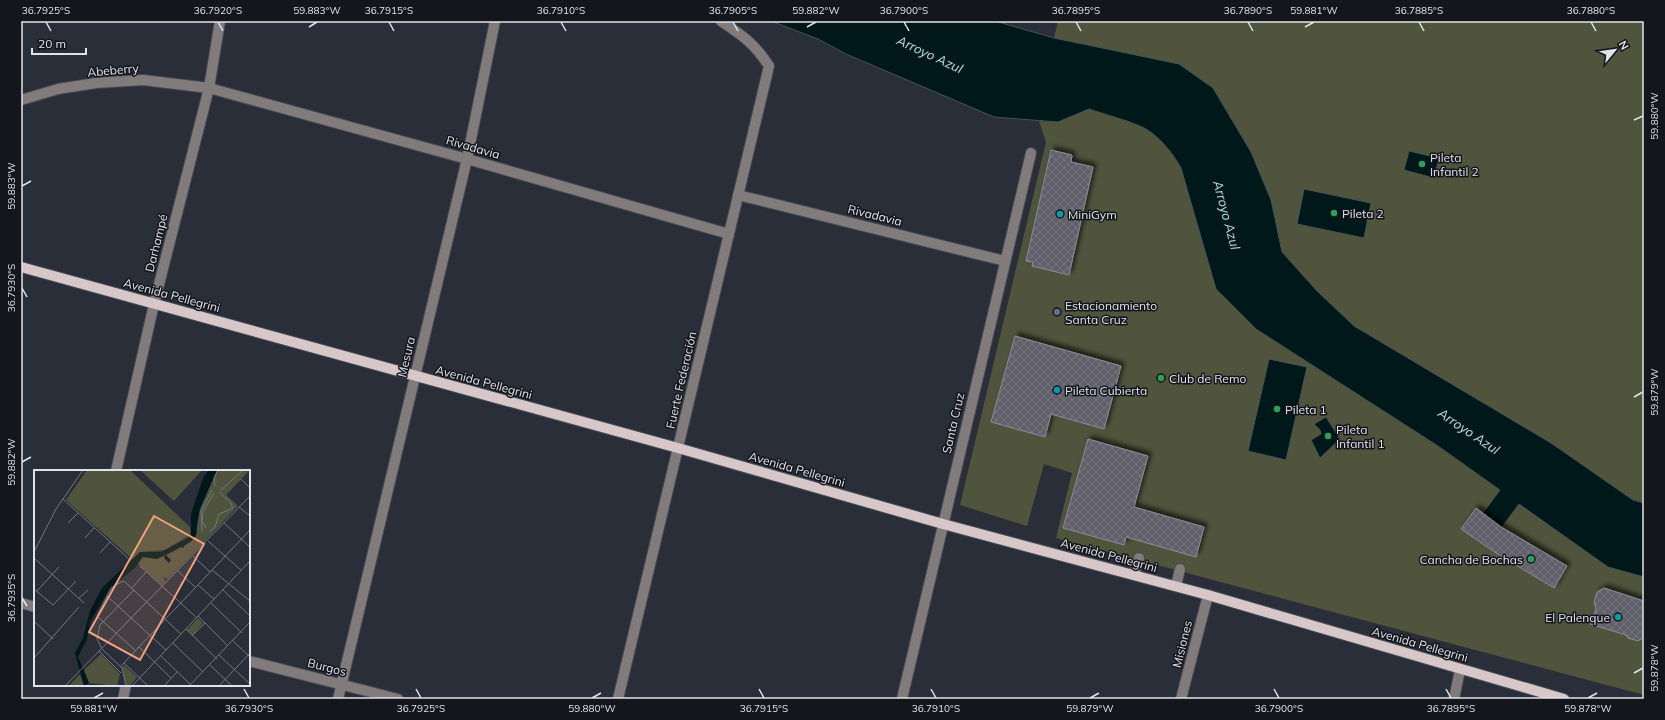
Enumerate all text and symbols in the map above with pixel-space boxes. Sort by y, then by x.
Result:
text: 36.7925°S [22,4,70,17]
text: 36.7920°S [194,4,242,17]
text: 59.883°W [293,4,341,17]
text: 36.7915°S [365,4,413,17]
text: 36.7910°S [537,4,585,17]
text: 36.7905°S [709,4,757,17]
text: 59.882°W [792,4,840,17]
text: 36.7900°S [880,4,928,17]
text: 36.7895°S [1052,4,1100,17]
text: 36.7890°S [1224,4,1272,17]
text: 59.881°W [1290,4,1338,17]
text: 36.7885°S [1395,4,1443,17]
text: 36.7880°S [1567,4,1615,17]
scale bar [32,30,86,56]
north arrow [1595,30,1635,70]
water label: Arroyo Azul [894,31,966,77]
text: 20 m [38,36,66,51]
text: N [1616,38,1632,52]
street label: Abeberry [87,60,140,80]
text: 59.880°W [1648,92,1661,140]
street label: Rivadavia [444,132,502,162]
place label: Pileta Infantil 2 [1430,150,1479,179]
marker: Pileta Infantil 2 [1417,159,1427,169]
text: 59.883°W [5,162,18,210]
water label: Arroyo Azul [1210,178,1244,252]
street label: Rivadavia [846,201,904,229]
place label: Pileta 2 [1342,206,1384,221]
place label: MiniGym [1068,207,1117,222]
marker: Pileta 2 [1329,208,1339,218]
marker: MiniGym [1055,209,1065,219]
street label: Darhampé [142,213,170,273]
text: 36.7930°S [5,264,18,312]
street label: Avenida Pellegrini [122,275,222,315]
place label: Estacionamiento Santa Cruz [1065,298,1157,327]
marker: Estacionamiento Santa Cruz [1052,307,1062,317]
street label: Fuerte Federación [663,330,699,430]
street label: Mesura [394,335,418,379]
street label: Avenida Pellegrini [434,362,534,402]
text: 59.879°W [1648,368,1661,416]
place label: Club de Remo [1169,371,1246,386]
marker: Club de Remo [1156,373,1166,383]
place label: Pileta Cubierta [1065,383,1147,398]
marker: Pileta Cubierta [1052,385,1062,395]
street label: Santa Cruz [939,391,967,455]
place label: Pileta 1 [1285,402,1327,417]
marker: Pileta 1 [1272,404,1282,414]
water label: Arroyo Azul [1434,404,1504,458]
place label: Pileta Infantil 1 [1336,422,1385,451]
marker: Pileta Infantil 1 [1323,431,1333,441]
text: 59.882°W [5,438,18,486]
street label: Avenida Pellegrini [747,448,847,490]
inset map [34,470,250,686]
street label: Avenida Pellegrini [1059,535,1159,575]
place label: Cancha de Bochas [1419,552,1523,567]
marker: Cancha de Bochas [1526,554,1536,564]
text: 36.7935°S [5,574,18,622]
place label: El Palenque [1545,610,1610,625]
marker: El Palenque [1613,612,1623,622]
street label: Misiones [1169,619,1195,669]
street label: Avenida Pellegrini [1370,623,1470,665]
text: 59.878°W [1648,644,1661,692]
street label: Burgos [306,655,348,679]
text: 59.881°W [70,702,118,715]
text: 36.7930°S [225,702,273,715]
text: 36.7925°S [397,702,445,715]
text: 59.880°W [568,702,616,715]
text: 36.7915°S [740,702,788,715]
text: 36.7910°S [912,702,960,715]
text: 59.879°W [1066,702,1114,715]
text: 36.7900°S [1255,702,1303,715]
text: 36.7895°S [1427,702,1475,715]
text: 59.878°W [1564,702,1612,715]

